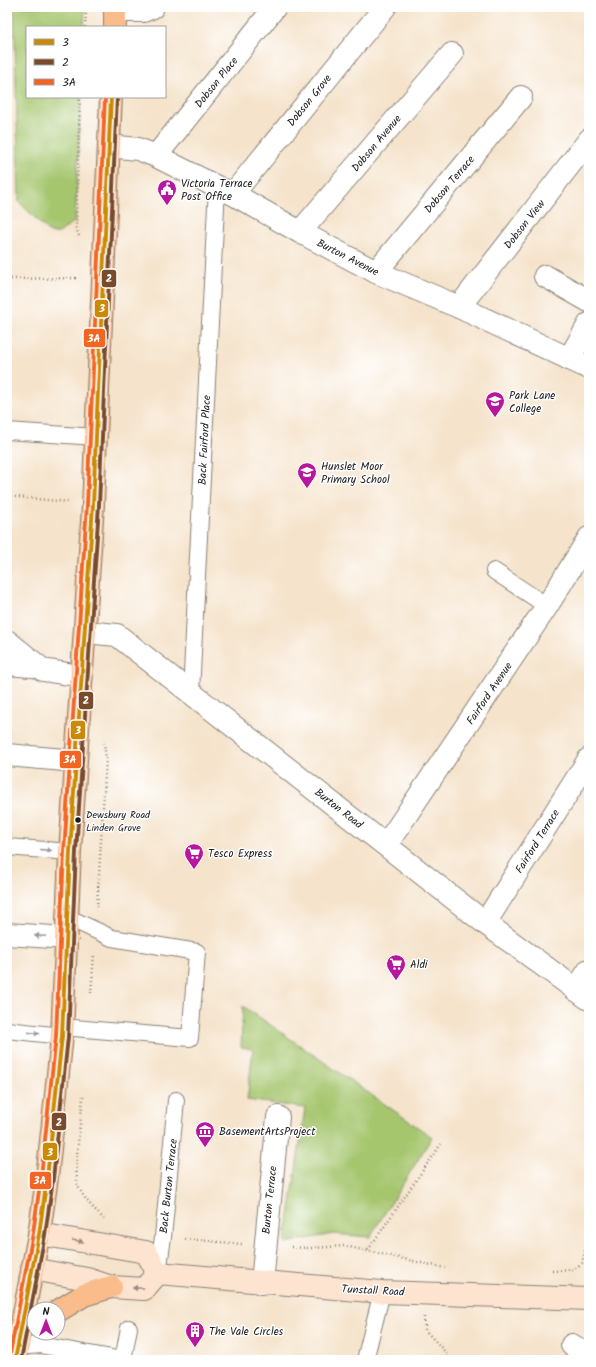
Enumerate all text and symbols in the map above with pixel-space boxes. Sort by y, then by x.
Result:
legend [26,26,166,98]
text: 3 [62,33,69,52]
text: 2 [62,53,69,72]
street label: Dobson Place [190,53,243,112]
street label: Dobson Grove [283,71,337,131]
text: 3A [62,73,76,92]
street label: Dobson Avenue [347,111,406,176]
street label: Dobson Terrace [420,152,479,218]
place label: Victoria Terrace Post Office [181,175,253,206]
public building icon: Victoria Terrace Post Office [156,178,178,206]
street label: Dobson View [500,196,550,253]
street label: Burton Avenue [313,234,382,281]
line badge: 2 [101,269,117,288]
text: 2 [106,270,112,288]
line badge: 3 [94,299,109,318]
text: 3 [98,300,105,318]
line badge: 3A [83,328,106,348]
text: 3A [87,330,101,348]
place label: Park Lane College [509,387,555,418]
school or university icon: Park Lane College [484,390,506,418]
street label: Back Fairford Place [194,395,216,486]
place label: Hunslet Moor Primary School [321,458,390,489]
school or university icon: Hunslet Moor Primary School [296,461,318,489]
street label: Fairford Avenue [462,659,518,729]
line badge: 2 [78,691,94,710]
text: 2 [83,692,89,710]
line badge: 3 [70,720,86,740]
text: 3 [74,722,81,740]
line badge: 3A [59,750,82,769]
text: 3A [63,751,77,769]
street label: Burton Road [310,784,367,834]
street label: Fairford Terrace [511,806,565,877]
place label: Dewsbury Road Linden Grove [86,807,151,836]
marker: Dewsbury Road Linden Grove [73,815,83,825]
supermarket icon: Tesco Express [183,842,205,870]
place label: Tesco Express [208,845,272,863]
one-way arrow [40,847,52,854]
one-way arrow [34,933,46,940]
supermarket icon: Aldi [385,953,407,981]
place label: Aldi [410,956,428,974]
one-way arrow [28,1030,40,1036]
line badge: 2 [51,1112,67,1131]
text: 2 [56,1114,62,1132]
museum icon: BasementArtsProject [194,1120,216,1148]
place label: BasementArtsProject [219,1123,316,1141]
street label: Back Burton Terrace [155,1138,183,1234]
line badge: 3 [42,1142,58,1161]
text: 3 [46,1144,53,1162]
street label: Burton Terrace [257,1165,283,1235]
line badge: 3A [29,1171,52,1190]
text: 3A [33,1172,47,1190]
one-way arrow [72,1238,84,1244]
street label: Tunstall Road [341,1280,405,1302]
one-way arrow [131,1285,144,1291]
north arrow [26,1301,66,1341]
text: N [43,1303,50,1321]
building icon: The Vale Circles [184,1320,206,1348]
place label: The Vale Circles [209,1323,284,1341]

